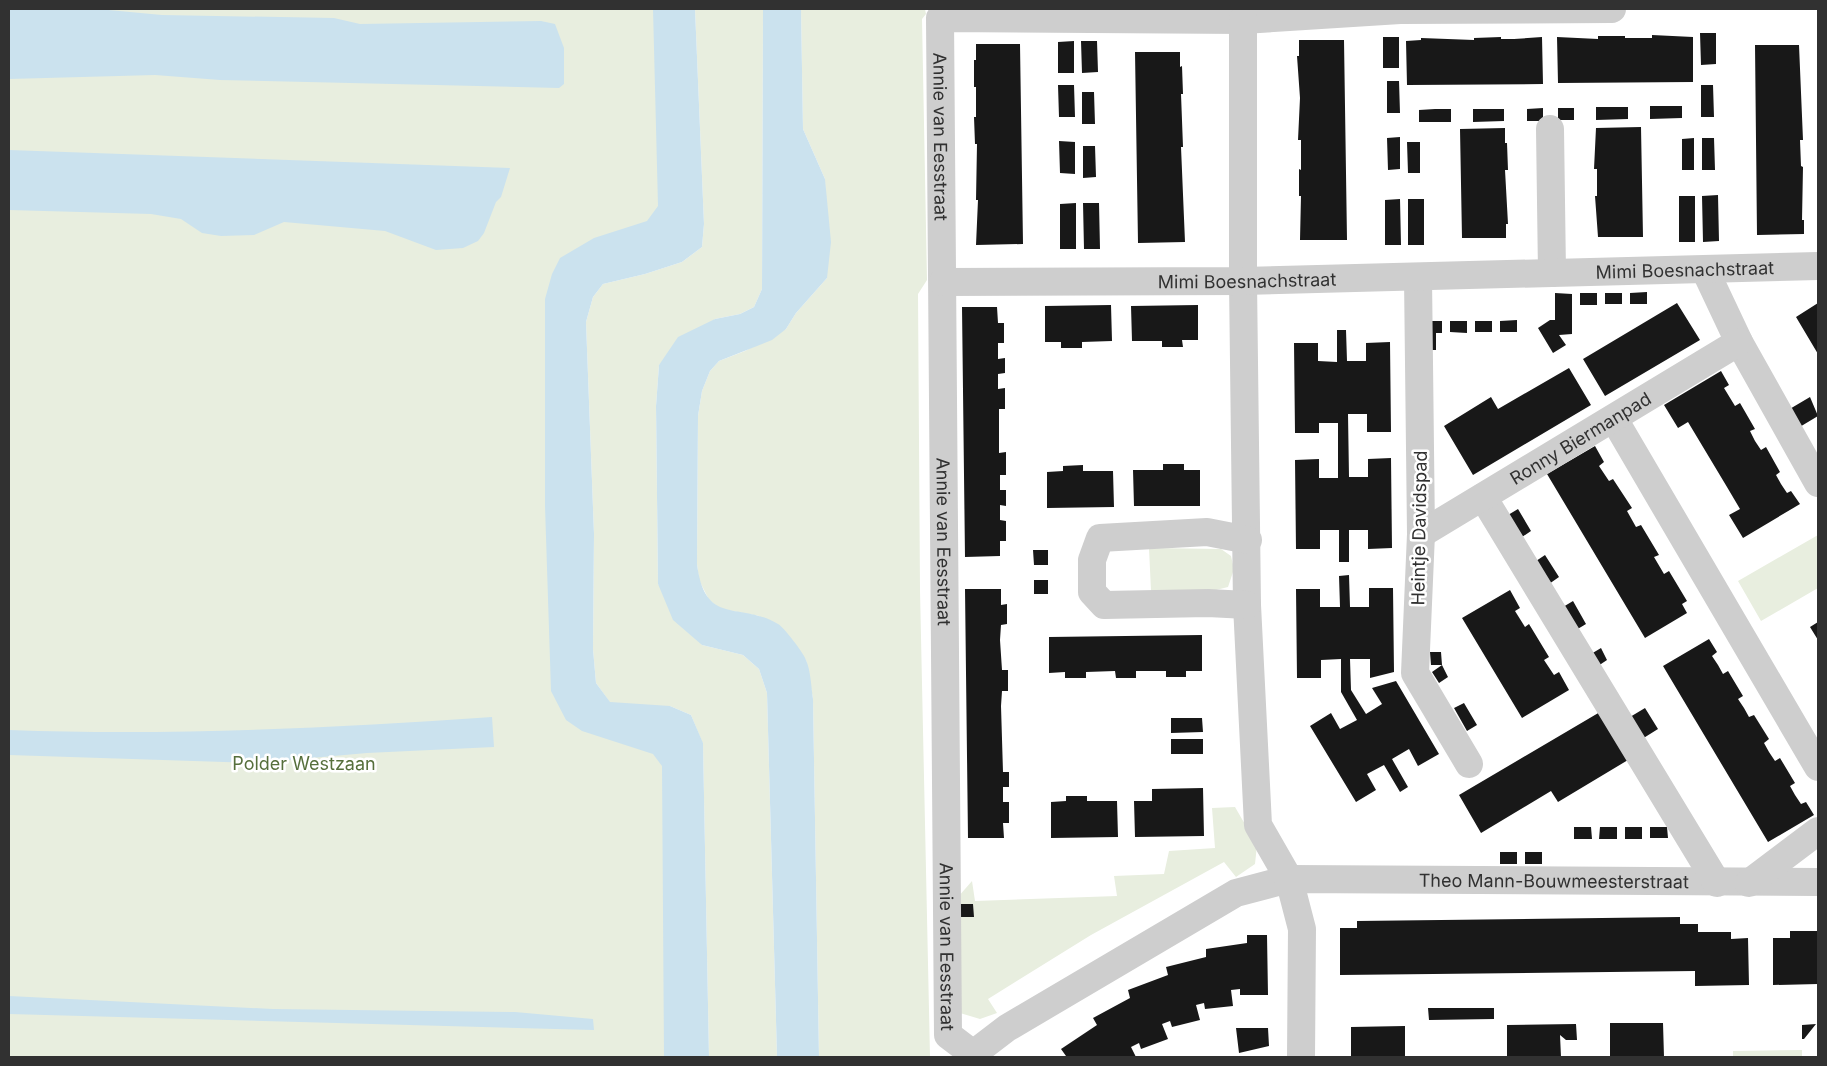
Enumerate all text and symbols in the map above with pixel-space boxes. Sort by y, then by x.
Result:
street label: Annie van Eesstraat [930,52,952,221]
street label: Mimi Boesnachstraat [1595,257,1774,282]
street label: Mimi Boesnachstraat [1158,268,1337,292]
street label: Ronny Biermanpad [1506,387,1655,488]
street label: Heintje Davidspad [1407,450,1431,606]
street label: Annie van Eesstraat [933,457,955,626]
park label: Polder Westzaan [232,753,376,774]
street label: Annie van Eesstraat [936,862,958,1031]
street label: Theo Mann-Bouwmeesterstraat [1419,869,1689,892]

